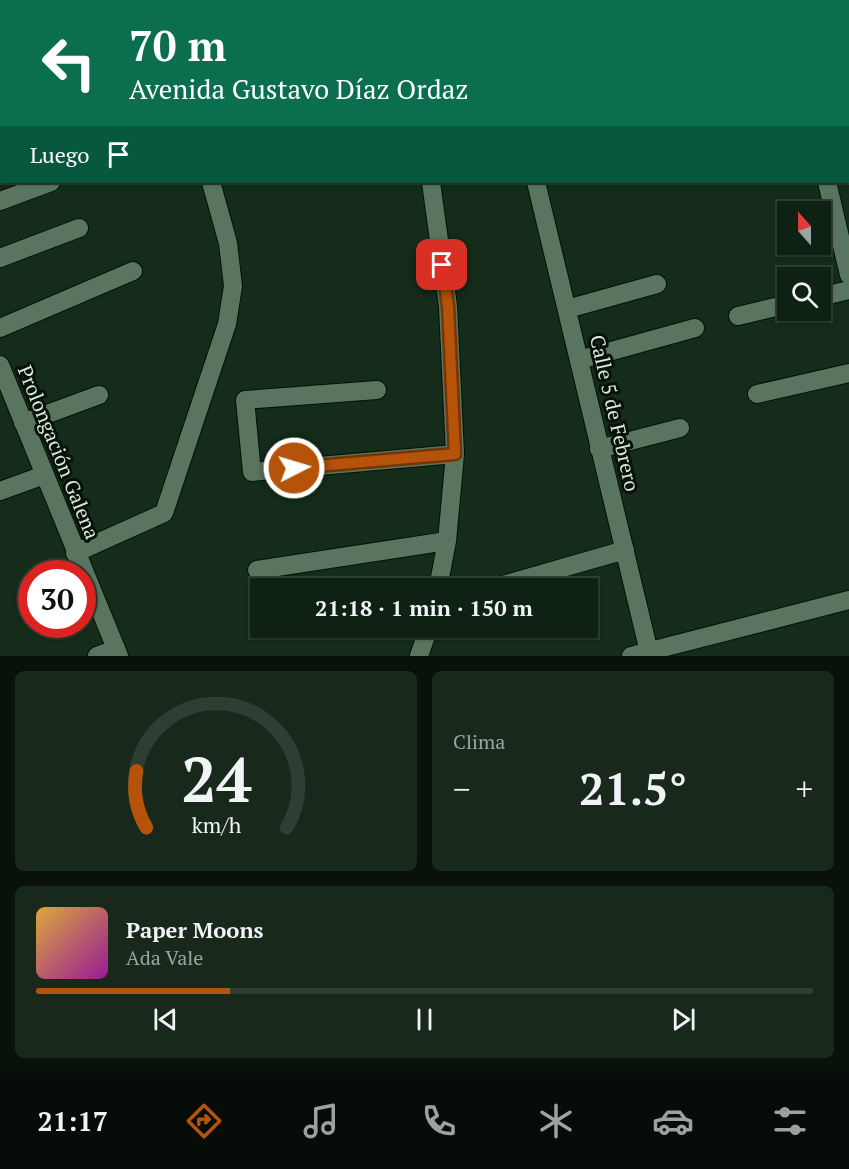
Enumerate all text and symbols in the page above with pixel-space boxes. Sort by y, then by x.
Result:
text: 70 m [129,17,227,73]
icon: left [30,24,108,102]
text: Avenida Gustavo Díaz Ordaz [129,71,469,107]
icon: arrive [102,138,135,171]
text: Luego [30,140,90,169]
north arrow [777,201,831,255]
map controls [777,201,831,321]
pin [416,239,467,290]
icon: arrive [425,248,458,281]
button: search [777,267,831,321]
street label: Calle 5 de Febrero [584,332,646,494]
street label: Prolongación Galena [12,361,106,543]
position arrow [262,436,326,500]
speed limit sign: 30 [18,560,96,638]
text: 21:18 · 1 min · 150 m [315,593,533,622]
text: Clima [453,728,505,755]
text: 24 [181,737,251,820]
text: 21.5° [579,758,687,818]
text: − [453,767,471,810]
text: + [795,767,813,810]
text: km/h [191,811,241,839]
text: Paper Moons [126,915,264,944]
text: Ada Vale [126,944,203,971]
icon: previous [149,1003,182,1036]
icon: pause [408,1003,441,1036]
icon: next [667,1003,700,1036]
icon: directions [183,1100,225,1142]
icon: music [300,1100,342,1142]
icon: phone [418,1100,460,1142]
icon: climate [535,1100,577,1142]
icon: car [652,1100,694,1142]
icon: filters [769,1100,811,1142]
text: 21:17 [38,1103,108,1139]

